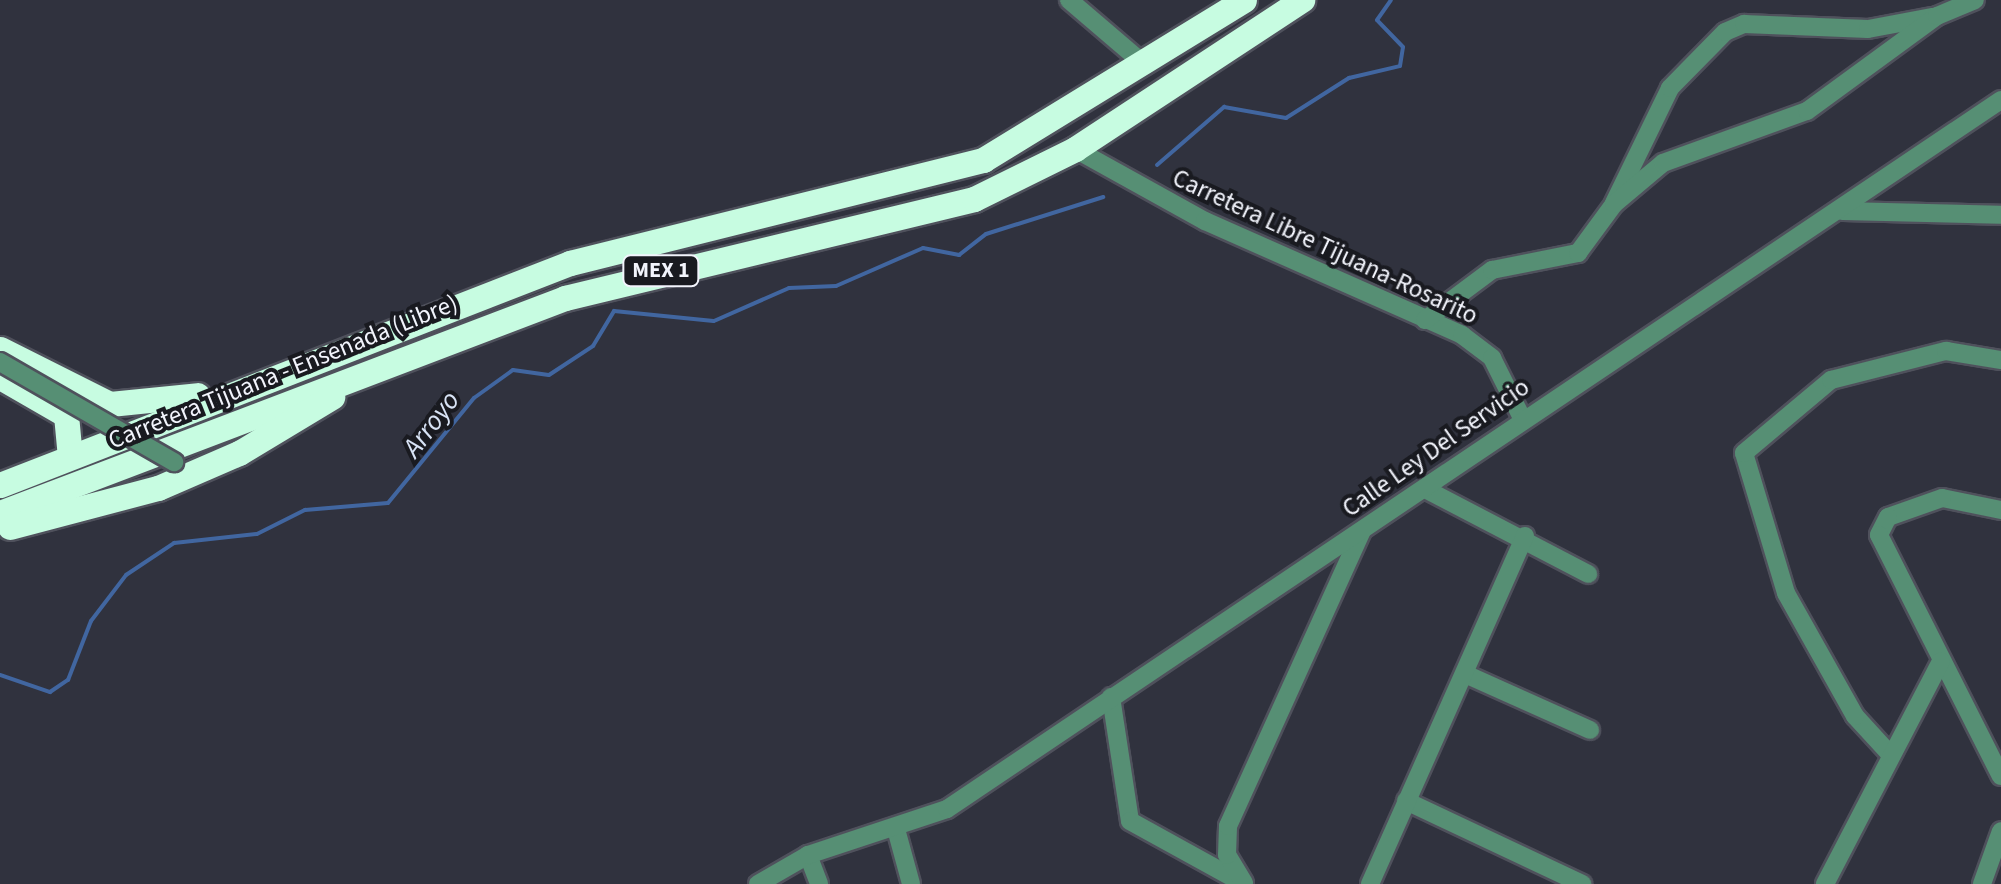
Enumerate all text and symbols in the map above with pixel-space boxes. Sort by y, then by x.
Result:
street label: Carretera Libre Tijuana-Rosarito [1168,163,1482,331]
road number: MEX 1 [621,254,701,288]
street label: Carretera Tijuana - Ensenada (Libre) [104,288,462,456]
street label: Calle Ley Del Servicio [1337,372,1535,524]
water label: Arroyo [395,384,467,464]

